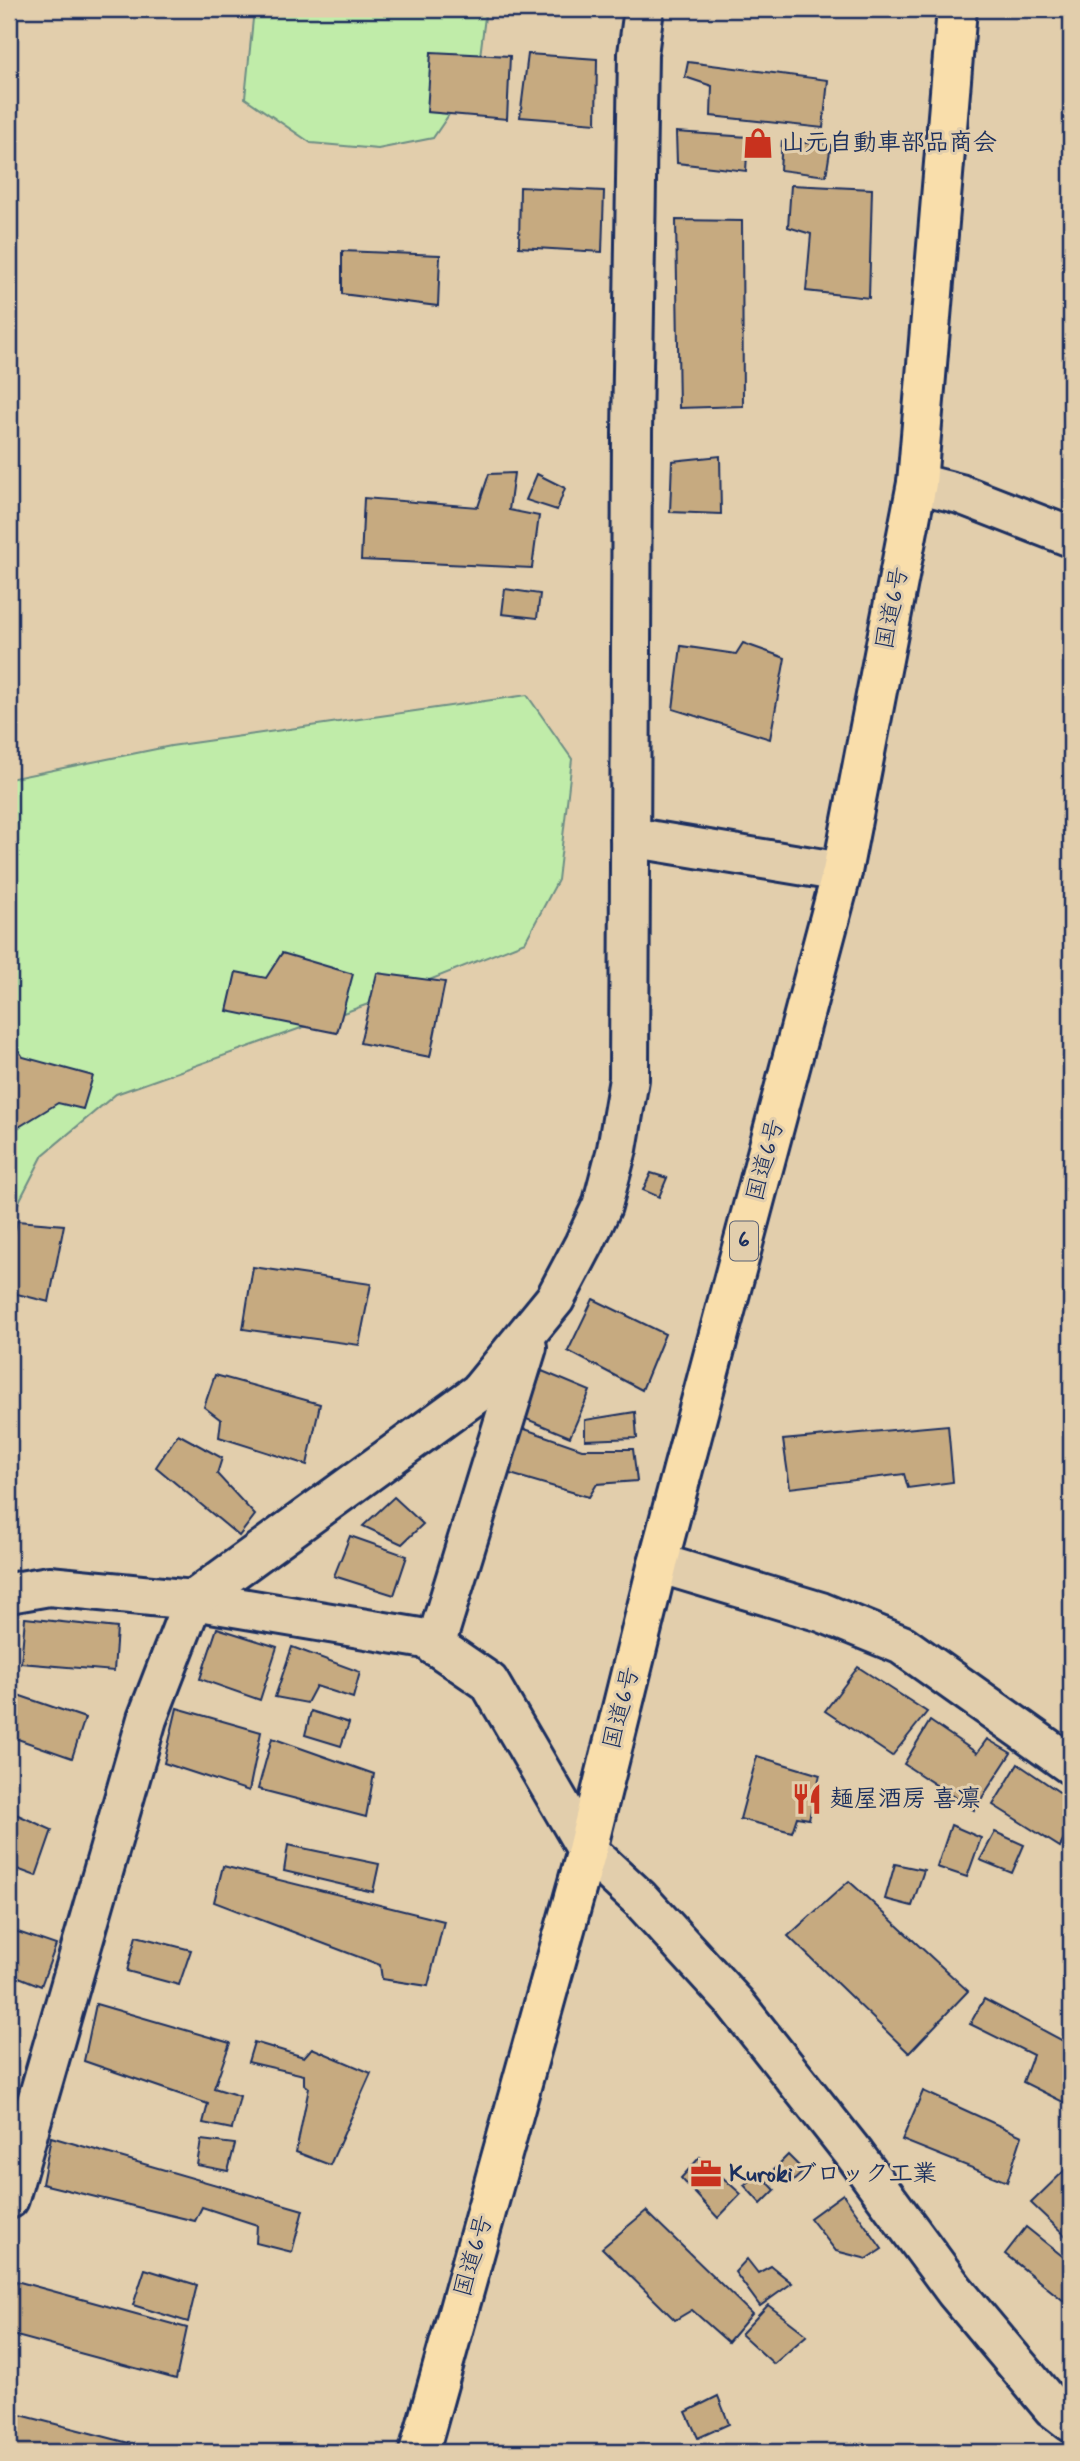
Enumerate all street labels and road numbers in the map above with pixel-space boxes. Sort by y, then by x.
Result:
street label: 国道6号 [870,564,916,652]
street label: 国道6号 [740,1115,792,1205]
road number: 6 [730,1222,758,1260]
street label: 国道6号 [597,1663,647,1753]
street label: 国道6号 [447,2211,501,2301]

